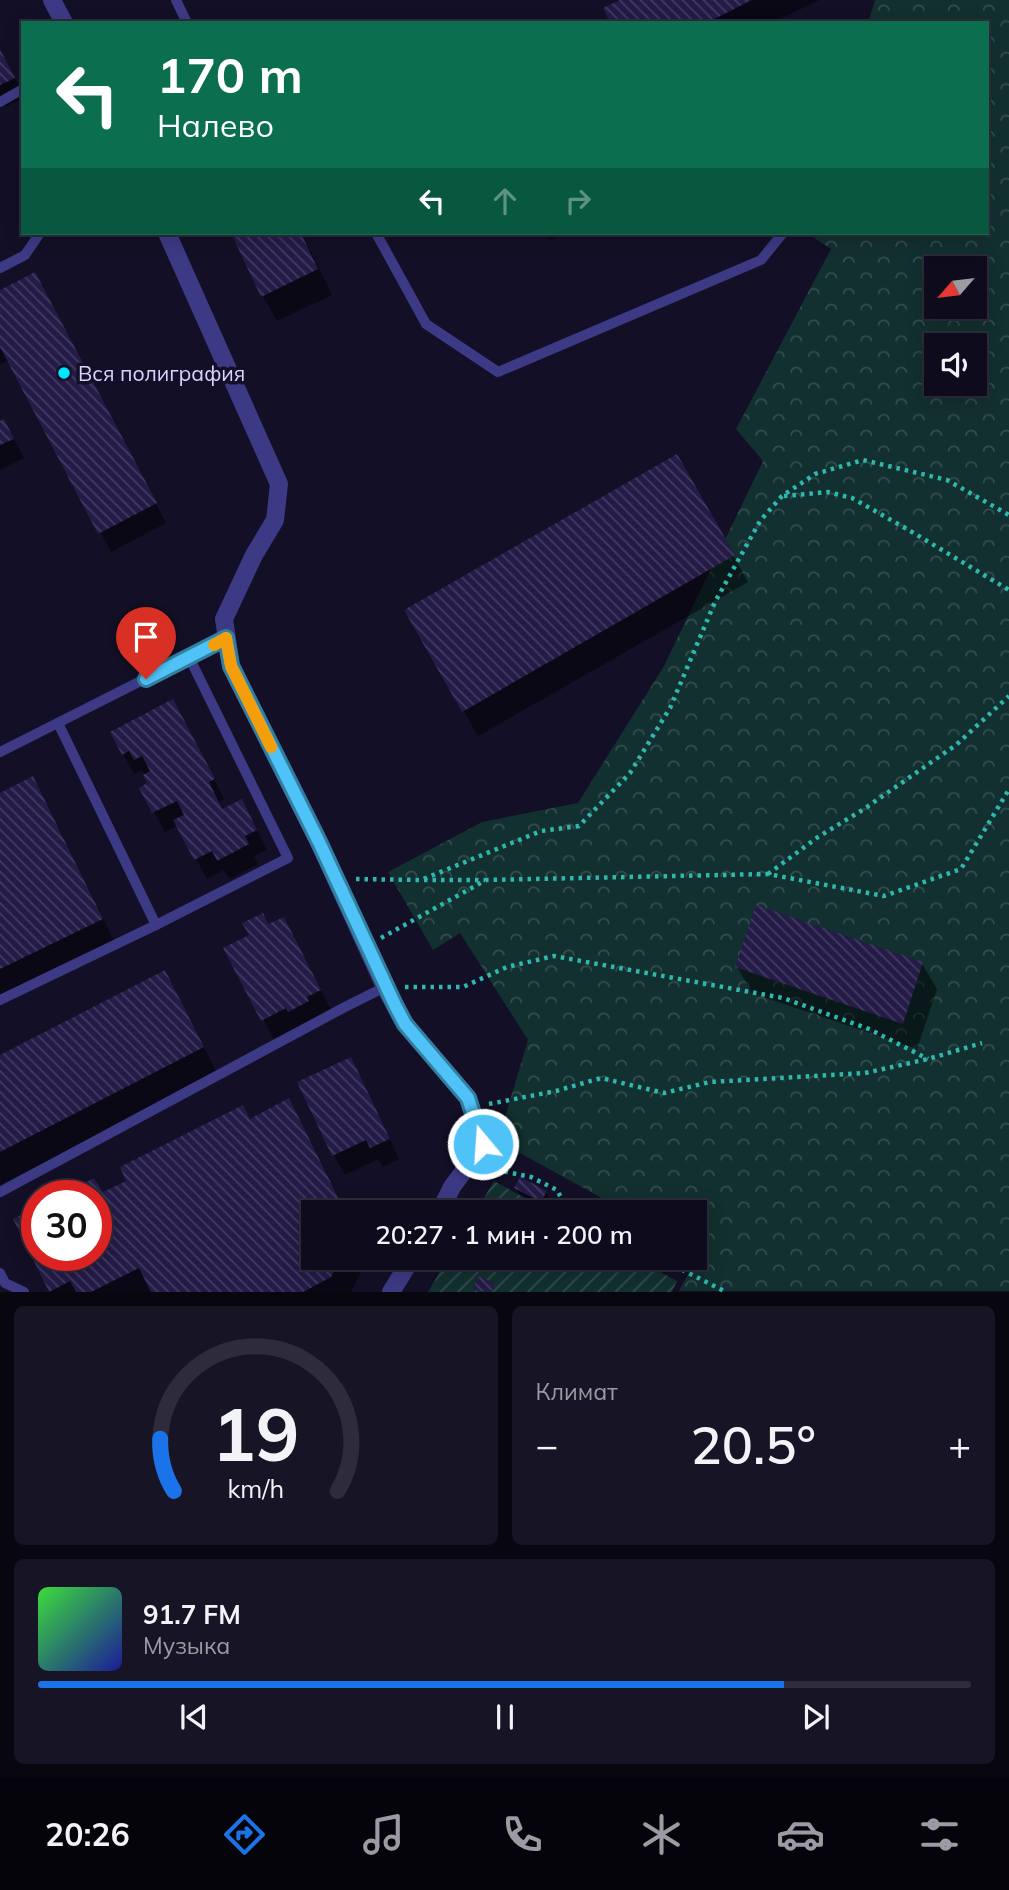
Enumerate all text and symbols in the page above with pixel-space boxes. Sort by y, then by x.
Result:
text: 170 m [157,44,303,105]
icon: left [42,49,133,140]
text: Налево [157,105,274,145]
icon: left [413,182,451,220]
icon: ahead [486,182,524,220]
icon: right [559,182,597,220]
north arrow [924,256,987,318]
map controls [924,256,987,396]
button: sound [924,333,987,396]
place label: Вся полиграфия [78,360,245,386]
marker: Вся полиграфия [56,365,72,381]
pin [116,607,176,679]
icon: arrive [127,618,165,656]
position arrow [446,1107,520,1181]
speed limit sign: 30 [21,1180,112,1271]
text: 20:27 · 1 мин · 200 m [375,1218,633,1251]
text: Климат [536,1377,618,1406]
text: 19 [212,1389,299,1480]
text: 20.5° [691,1412,816,1477]
text: − [536,1421,558,1469]
text: + [948,1421,971,1469]
text: km/h [227,1473,284,1504]
text: 91.7 FM [143,1598,241,1631]
text: Музыка [143,1631,230,1660]
icon: previous [175,1698,213,1736]
icon: pause [486,1698,524,1736]
icon: next [797,1698,835,1736]
icon: directions [220,1810,269,1859]
icon: music [359,1810,408,1859]
icon: phone [498,1810,547,1859]
icon: climate [637,1810,686,1859]
icon: car [776,1810,825,1859]
icon: filters [915,1810,964,1859]
text: 20:26 [45,1814,130,1854]

